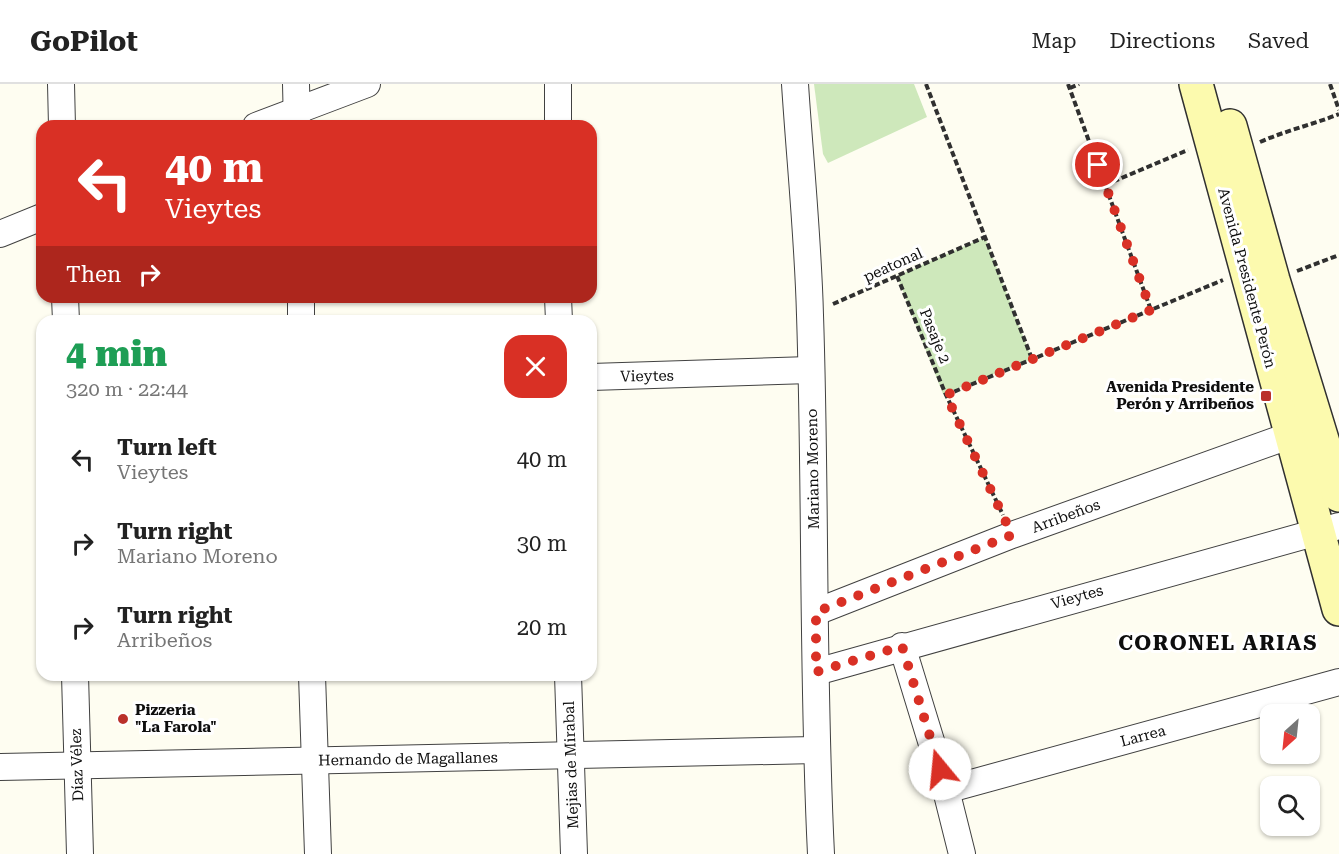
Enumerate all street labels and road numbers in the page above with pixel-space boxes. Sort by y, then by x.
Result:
street label: Avenida Presidente Perón [1214,186,1280,370]
street label: peatonal [861,244,926,286]
street label: Pasaje 2 [916,306,954,366]
street label: Vieytes [620,367,674,385]
street label: Mariano Moreno [803,409,823,529]
street label: Arribeños [1029,495,1103,537]
street label: Vieytes [1049,581,1105,613]
street label: Mejias de Mirabal [560,700,582,829]
street label: Larrea [1118,721,1168,751]
street label: Díaz Vélez [67,728,87,802]
street label: Hernando de Magallanes [318,748,498,770]

